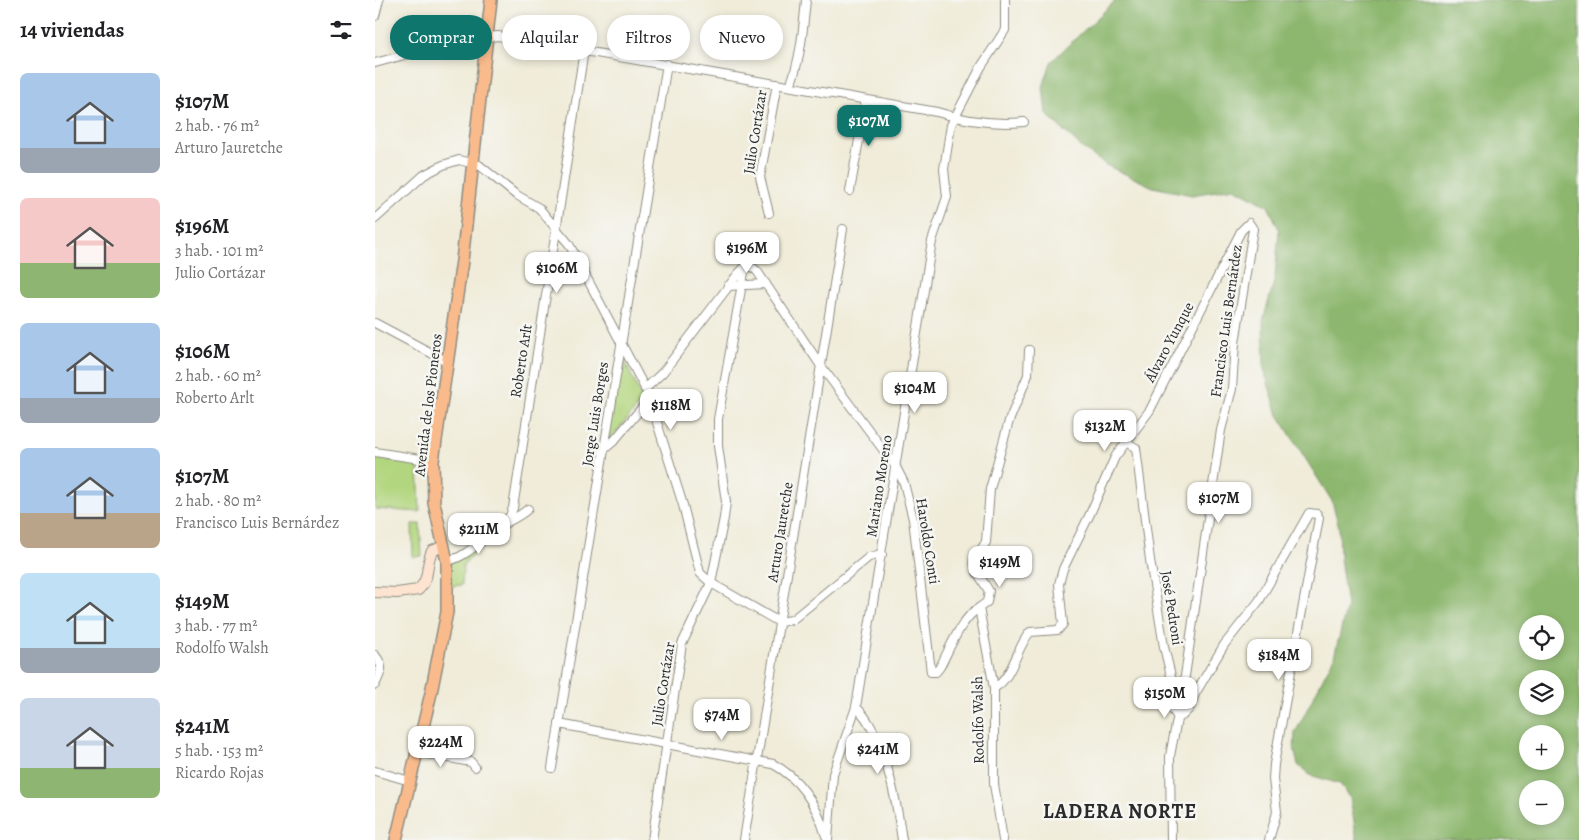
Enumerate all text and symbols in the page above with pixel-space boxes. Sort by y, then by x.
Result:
chip: Comprar [390,15,492,60]
chip: Alquilar [502,15,597,60]
chip: Filtros [607,15,690,60]
chip: Nuevo [700,15,783,60]
text: 14 viviendas [20,16,124,44]
icon: filters [327,16,355,44]
text: $107M [175,87,230,115]
street label: Julio Cortázar [738,88,772,175]
icon: home [60,93,120,153]
pin: $107M [834,104,904,147]
text: $107M [848,110,890,132]
text: 2 hab. · 76 m² [175,115,259,137]
text: Arturo Jauretche [175,137,283,159]
text: $196M [175,212,230,240]
icon: home [60,218,120,278]
pin: $196M [712,232,782,274]
text: $196M [726,237,768,259]
text: 3 hab. · 101 m² [175,240,264,262]
street label: Francisco Luis Bernárdez [1205,243,1247,399]
pin: $106M [522,252,592,294]
text: $106M [536,257,578,279]
text: Julio Cortázar [175,262,265,284]
street label: Álvaro Yunque [1139,298,1199,386]
street label: Roberto Arlt [505,323,537,399]
street label: Avenida de los Pioneros [409,332,447,479]
text: $106M [175,337,230,365]
icon: home [60,343,120,403]
street label: Jorge Luis Borges [577,360,613,468]
text: 2 hab. · 60 m² [175,365,261,387]
pin: $104M [880,372,950,414]
text: $104M [894,377,936,399]
text: Roberto Arlt [175,387,254,409]
pin: $118M [636,388,706,431]
text: $118M [651,394,691,416]
pin: $132M [1070,410,1140,452]
text: $132M [1084,415,1126,437]
street label: Mariano Moreno [861,434,897,538]
text: $107M [175,462,230,490]
icon: home [60,468,120,528]
street label: Arturo Jauretche [762,480,798,585]
pin: $107M [1184,482,1254,524]
text: $107M [1198,487,1240,509]
text: 2 hab. · 80 m² [175,490,261,512]
street label: Haroldo Conti [911,496,945,586]
text: Francisco Luis Bernárdez [175,512,339,534]
pin: $211M [444,512,514,555]
text: $211M [459,518,499,540]
pin: $149M [965,546,1035,588]
text: $149M [979,551,1021,573]
street label: José Pedroni [1156,569,1188,647]
text: $149M [175,587,230,615]
icon: home [60,593,120,653]
text: 3 hab. · 77 m² [175,615,258,637]
map controls [1519,615,1564,825]
button: locate [1519,615,1564,660]
text: Rodolfo Walsh [175,637,269,659]
pin: $184M [1244,638,1314,681]
street label: Julio Cortázar [646,640,680,727]
text: $184M [1258,644,1300,666]
button: layers [1519,670,1564,715]
street label: Rodolfo Walsh [967,676,989,764]
pin: $150M [1130,676,1200,719]
text: $150M [1144,682,1186,704]
pin: $74M [692,698,752,741]
text: $74M [704,704,740,726]
text: $241M [175,712,230,740]
icon: home [60,718,120,778]
button: + [1519,725,1564,770]
pin: $224M [406,726,476,768]
text: $224M [419,731,463,753]
pin: $241M [843,732,913,775]
text: $241M [857,738,899,760]
text: 5 hab. · 153 m² [175,740,263,762]
text: Ricardo Rojas [175,762,264,784]
button: − [1519,780,1564,825]
district label: LADERA NORTE [1043,798,1197,825]

